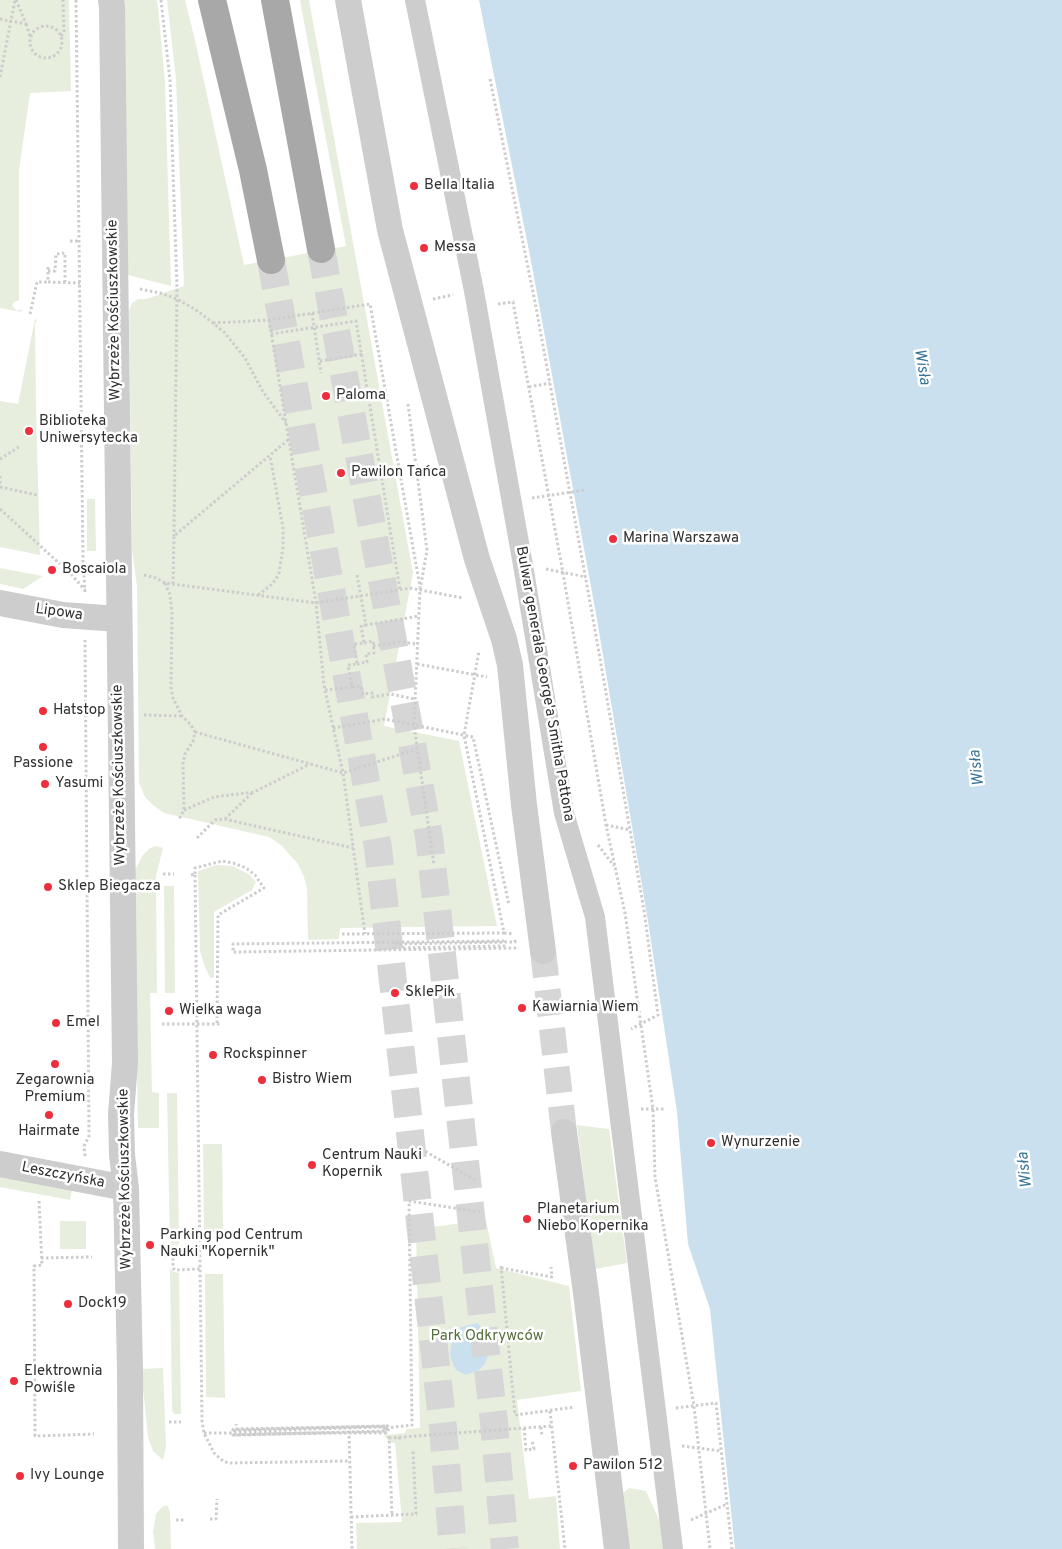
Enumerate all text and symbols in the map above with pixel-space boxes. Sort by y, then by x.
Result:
place label: Bella Italia [424,177,495,195]
marker: Bella Italia [408,180,420,192]
street label: Wybrzeże Kościuszkowskie [104,219,126,401]
place label: Messa [434,239,476,257]
marker: Messa [418,242,430,254]
water label: Wisła [909,348,933,386]
place label: Paloma [336,387,386,405]
marker: Paloma [320,390,332,402]
place label: Biblioteka Uniwersytecka [39,413,138,448]
marker: Biblioteka Uniwersytecka [23,425,35,437]
place label: Pawilon Tańca [351,464,446,482]
marker: Pawilon Tańca [335,467,347,479]
place label: Marina Warszawa [623,530,739,548]
marker: Marina Warszawa [607,533,619,545]
street label: Bulwar generała George'a Smitha Pattona [511,545,577,823]
place label: Boscaiola [62,561,126,579]
marker: Boscaiola [46,564,58,576]
street label: Lipowa [34,601,84,625]
street label: Wybrzeże Kościuszkowskie [109,684,131,866]
place label: Hatstop [53,702,105,720]
marker: Hatstop [37,705,49,717]
marker: Passione [37,741,49,753]
water label: Wisła [966,749,990,787]
place label: Passione [13,755,73,773]
place label: Yasumi [55,775,103,793]
marker: Yasumi [39,778,51,790]
place label: Sklep Biegacza [58,878,161,896]
marker: Sklep Biegacza [42,881,54,893]
place label: SklePik [405,984,455,1002]
marker: SklePik [389,987,401,999]
place label: Kawiarnia Wiem [532,999,639,1017]
place label: Wielka waga [179,1002,262,1020]
marker: Kawiarnia Wiem [516,1002,528,1014]
marker: Wielka waga [163,1005,175,1017]
place label: Emel [66,1014,100,1032]
marker: Emel [50,1017,62,1029]
place label: Rockspinner [223,1046,307,1064]
marker: Rockspinner [207,1049,219,1061]
marker: Zegarownia Premium [49,1058,61,1070]
place label: Bistro Wiem [272,1071,352,1089]
place label: Zegarownia Premium [16,1072,94,1107]
marker: Bistro Wiem [256,1074,268,1086]
street label: Wybrzeże Kościuszkowskie [115,1088,137,1270]
marker: Hairmate [43,1109,55,1121]
place label: Hairmate [18,1123,80,1141]
place label: Wynurzenie [721,1134,800,1152]
marker: Wynurzenie [705,1137,717,1149]
place label: Centrum Nauki Kopernik [322,1147,422,1182]
water label: Wisła [1014,1151,1038,1189]
street label: Leszczyńska [20,1159,106,1193]
marker: Centrum Nauki Kopernik [306,1159,318,1171]
place label: Planetarium Niebo Kopernika [537,1201,648,1236]
marker: Planetarium Niebo Kopernika [521,1213,533,1225]
place label: Parking pod Centrum Nauki "Kopernik" [160,1227,303,1262]
marker: Parking pod Centrum Nauki "Kopernik" [144,1239,156,1251]
place label: Dock19 [78,1295,127,1313]
marker: Dock19 [62,1298,74,1310]
park label: Park Odkrywców [431,1328,543,1346]
place label: Elektrownia Powiśle [24,1363,102,1398]
marker: Elektrownia Powiśle [8,1375,20,1387]
place label: Pawilon 512 [583,1457,663,1475]
marker: Pawilon 512 [567,1460,579,1472]
place label: Ivy Lounge [30,1467,104,1485]
marker: Ivy Lounge [14,1470,26,1482]

